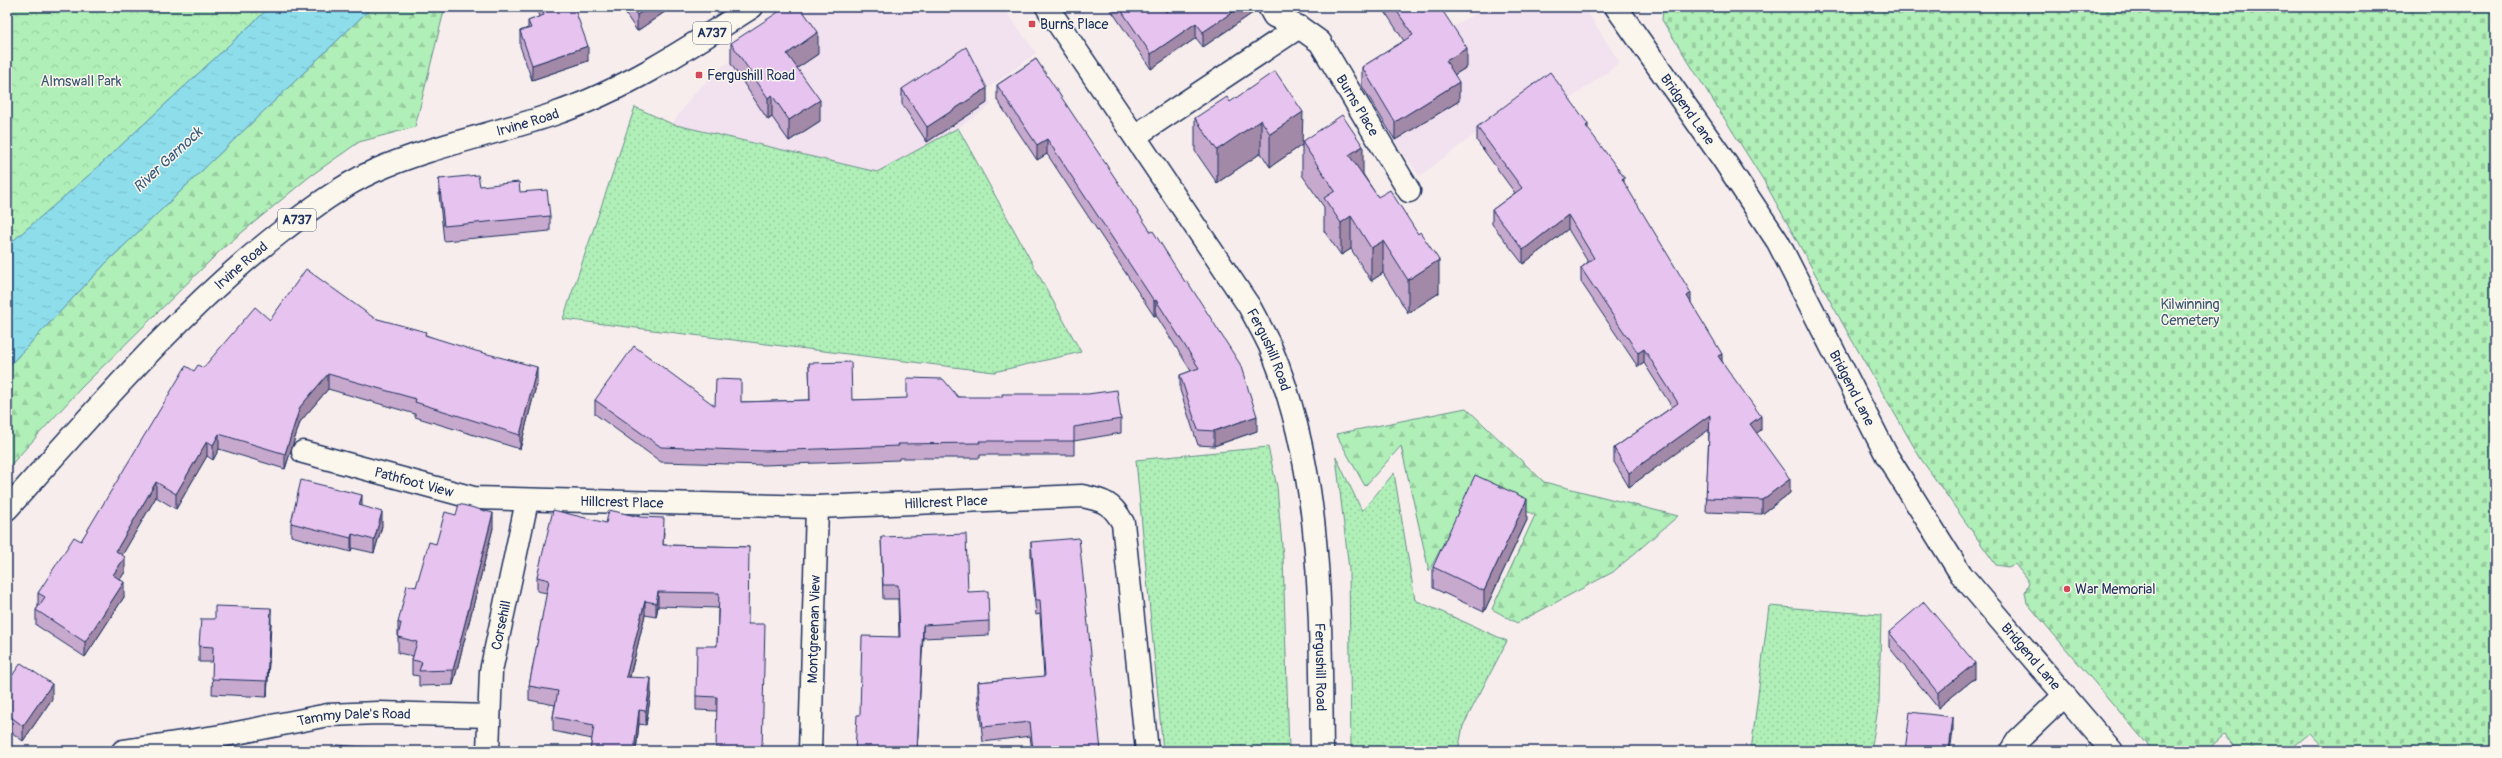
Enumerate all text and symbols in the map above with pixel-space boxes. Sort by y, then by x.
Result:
place label: Burns Place [1040,16,1109,33]
marker: Burns Place [1027,19,1037,29]
road number: A737 [693,22,731,44]
place label: Fergushill Road [707,67,795,84]
marker: Fergushill Road [694,70,704,80]
street label: Burns Place [1333,71,1383,139]
street label: Bridgend Lane [1657,71,1719,148]
park label: Almswall Park [40,73,122,90]
street label: Irvine Road [494,104,561,139]
water label: River Garnock [130,122,208,197]
road number: A737 [278,209,316,231]
street label: Irvine Road [211,238,271,293]
park label: Kilwinning Cemetery [2160,296,2220,329]
street label: Fergushill Road [1243,305,1294,393]
street label: Bridgend Lane [1826,347,1879,428]
street label: Pathfoot View [373,463,456,501]
street label: Hillcrest Place [904,491,988,512]
street label: Hillcrest Place [580,492,664,511]
street label: Montgreenan View [803,574,824,684]
place label: War Memorial [2075,581,2156,598]
marker: War Memorial [2062,584,2072,594]
street label: Corsehill [487,599,514,651]
street label: Bridgend Lane [1998,619,2064,693]
street label: Fergushill Road [1311,622,1330,711]
street label: Tammy Dale's Road [296,704,411,729]

